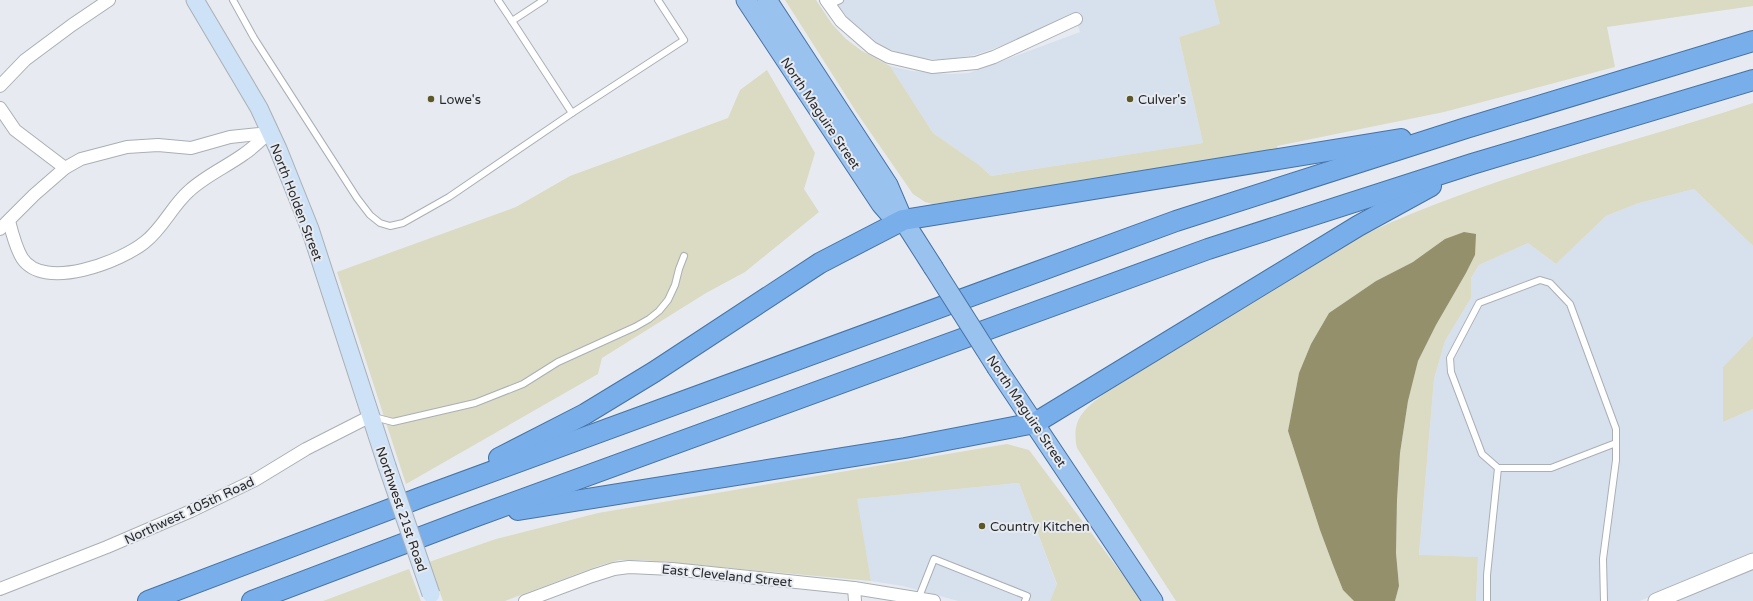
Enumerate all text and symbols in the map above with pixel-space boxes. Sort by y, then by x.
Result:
street label: North Maguire Street [777,55,864,172]
place label: Lowe's [439,92,481,108]
place label: Culver's [1138,92,1186,108]
marker: Lowe's [426,94,436,104]
marker: Culver's [1125,94,1135,104]
street label: North Holden Street [266,142,326,263]
street label: North Maguire Street [983,353,1070,470]
street label: Northwest 21st Road [372,445,430,574]
street label: Northwest 105th Road [122,474,257,548]
place label: Country Kitchen [990,519,1090,535]
marker: Country Kitchen [977,521,987,531]
street label: East Cleveland Street [661,561,793,591]

